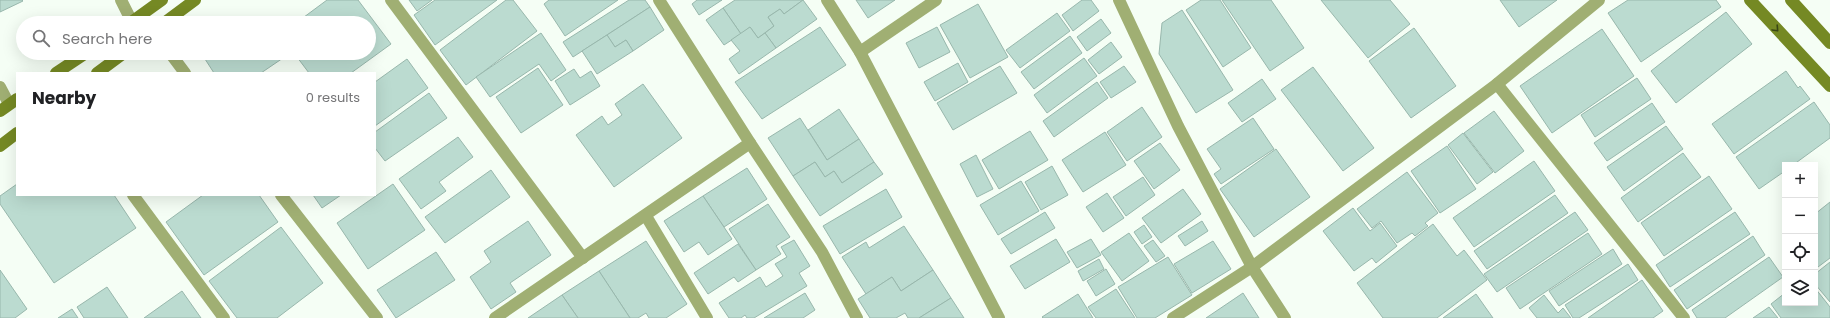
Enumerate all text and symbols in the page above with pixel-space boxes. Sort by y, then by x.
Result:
search box [16,16,376,60]
one-way arrow [1772,24,1779,31]
icon: search [30,27,52,49]
text: Search here [62,28,152,49]
text: Nearby [32,86,96,110]
text: 0 results [306,88,360,107]
map controls [1782,162,1818,306]
button: + [1782,162,1818,198]
button: − [1782,198,1818,234]
button: locate [1782,234,1818,270]
button: layers [1782,270,1818,306]

